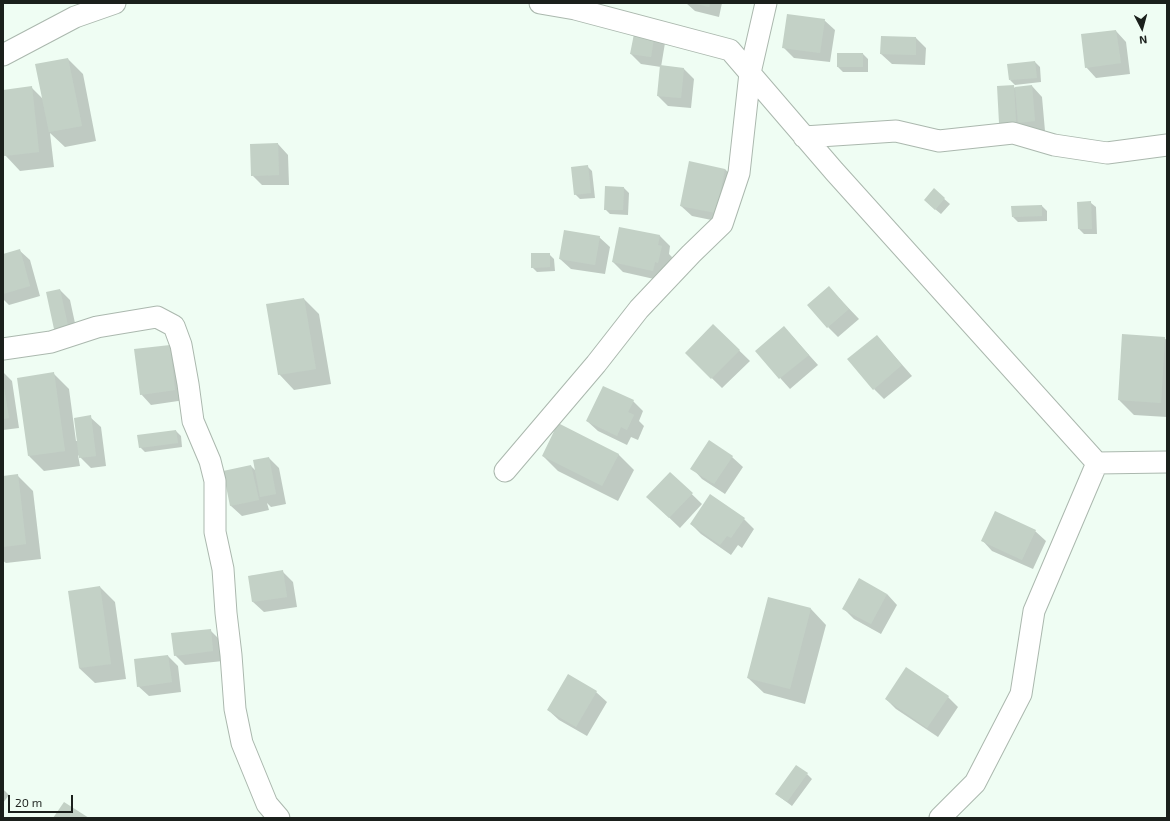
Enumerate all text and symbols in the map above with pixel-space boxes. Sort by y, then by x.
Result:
north arrow [1122,8,1162,48]
text: N [1139,34,1148,47]
scale bar [10,787,75,813]
text: 20 m [15,795,42,809]

